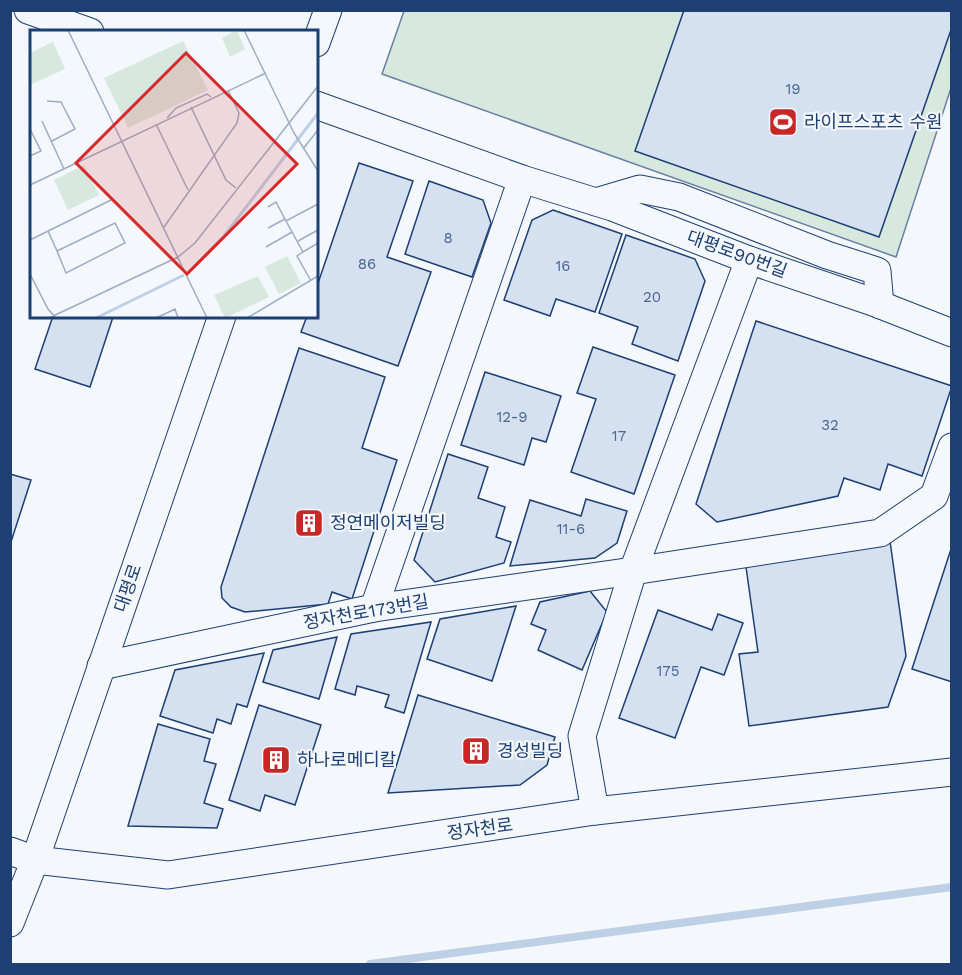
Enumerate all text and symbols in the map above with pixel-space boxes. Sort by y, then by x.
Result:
inset map [30,30,318,318]
house number: 19 [785,80,801,98]
sports icon: 라이프스포츠 수원 [767,106,799,138]
place label: 라이프스포츠 수원 [804,111,943,132]
street label: 대평로90번길 [684,226,790,281]
house number: 8 [443,229,453,247]
house number: 86 [358,255,376,273]
house number: 16 [556,257,570,275]
house number: 20 [643,288,661,306]
house number: 12-9 [496,408,528,426]
house number: 32 [821,416,839,434]
house number: 17 [612,427,626,445]
building icon: 정연메이저빌딩 [293,507,325,539]
place label: 정연메이저빌딩 [330,512,446,533]
house number: 11-6 [557,520,585,538]
street label: 대평로 [110,561,146,615]
street label: 정자천로173번길 [302,590,430,633]
house number: 175 [657,662,680,680]
building icon: 경성빌딩 [460,735,492,767]
place label: 경성빌딩 [497,740,563,761]
building icon: 하나로메디칼 [260,744,292,776]
place label: 하나로메디칼 [297,749,396,770]
street label: 정자천로 [446,813,514,844]

